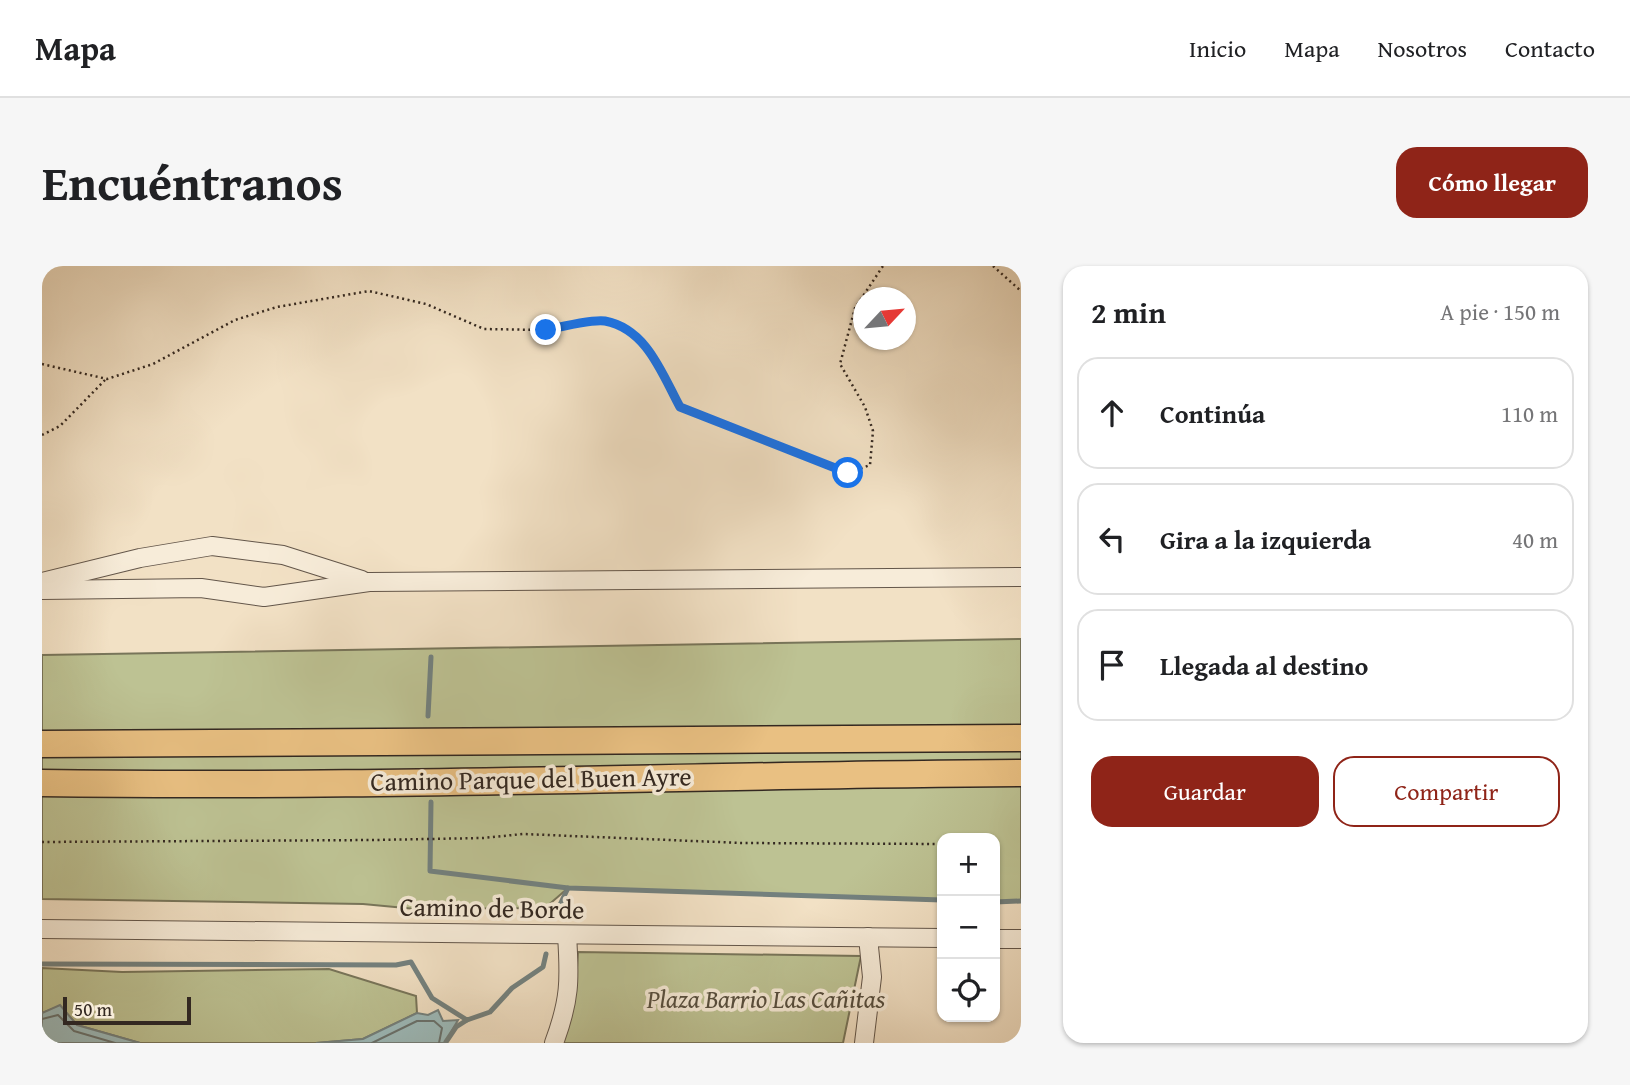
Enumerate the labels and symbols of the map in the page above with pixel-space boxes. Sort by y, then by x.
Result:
north arrow [853,287,916,350]
route end [530,314,561,345]
route start [832,457,863,488]
street label: Camino Parque del Buen Ayre [370,756,692,801]
street label: Camino de Borde [399,886,585,929]
park label: Plaza Barrio Las Cañitas [646,979,886,1018]
scale bar [63,994,191,1026]

